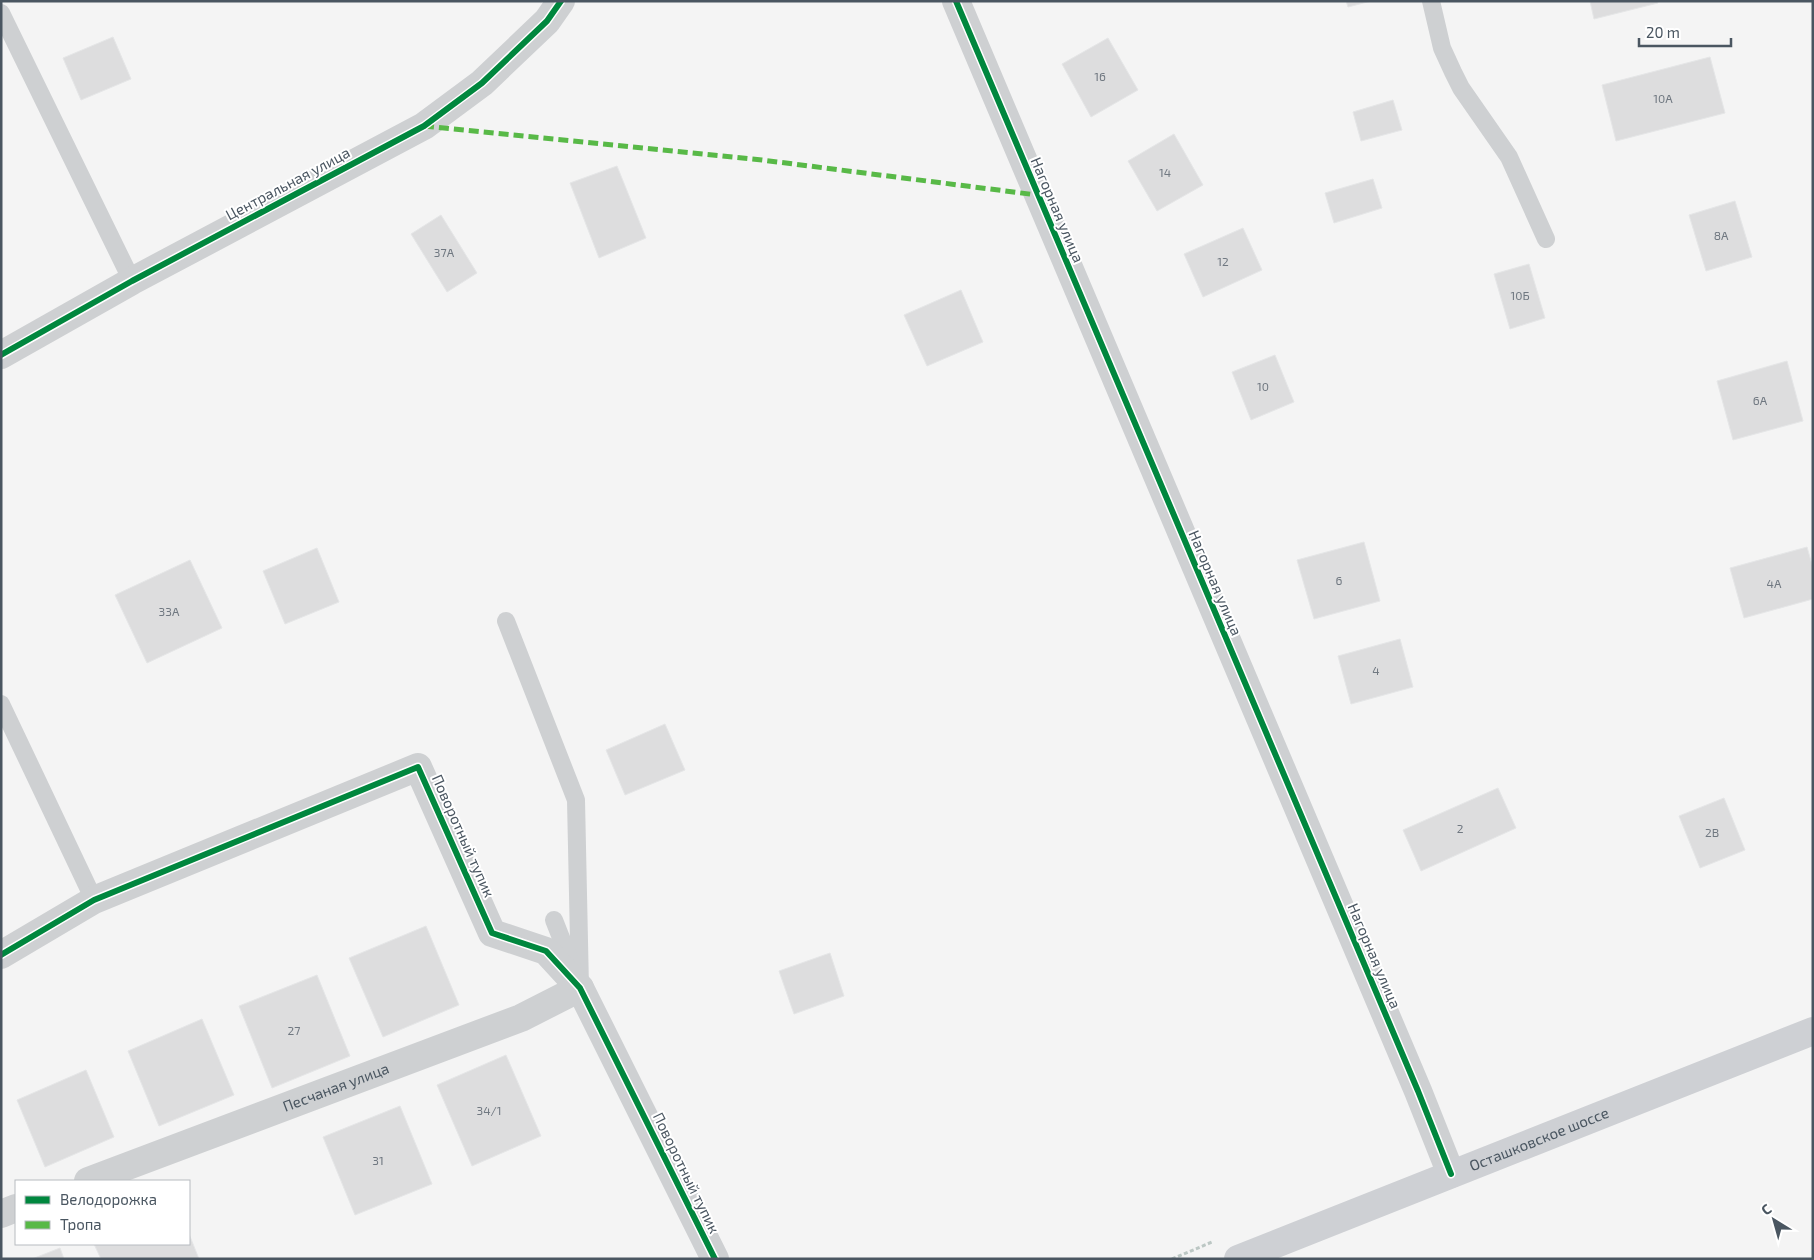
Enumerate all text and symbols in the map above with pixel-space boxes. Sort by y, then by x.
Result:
scale bar [1639,15,1732,47]
text: 20 m [1646,23,1680,41]
house number: 16 [1094,69,1106,83]
house number: 10А [1653,91,1673,105]
street label: Центральная улица [222,143,353,224]
street label: Нагорная улица [1027,154,1088,265]
house number: 14 [1159,165,1171,179]
house number: 8А [1714,228,1729,242]
house number: 37А [434,245,455,259]
house number: 12 [1217,254,1229,268]
house number: 10Б [1510,288,1530,302]
house number: 10 [1257,379,1269,393]
house number: 6А [1753,393,1768,407]
street label: Нагорная улица [1185,527,1246,638]
house number: 6 [1336,573,1343,587]
house number: 4А [1767,576,1782,590]
house number: 33А [159,604,180,618]
house number: 4 [1372,663,1380,677]
street label: Поворотный тупик [428,771,499,900]
house number: 2 [1457,821,1464,835]
house number: 2В [1705,825,1719,839]
street label: Нагорная улица [1344,900,1405,1011]
house number: 27 [288,1023,300,1037]
street label: Песчаная улица [280,1059,391,1115]
house number: 34/1 [476,1103,502,1117]
street label: Осташковское шоссе [1466,1103,1611,1174]
street label: Поворотный тупик [649,1109,724,1236]
house number: 31 [372,1153,384,1167]
legend [15,1180,190,1245]
text: Велодорожка [60,1190,157,1208]
north arrow [1749,1195,1799,1245]
text: С [1757,1200,1774,1218]
text: Тропа [60,1215,102,1233]

